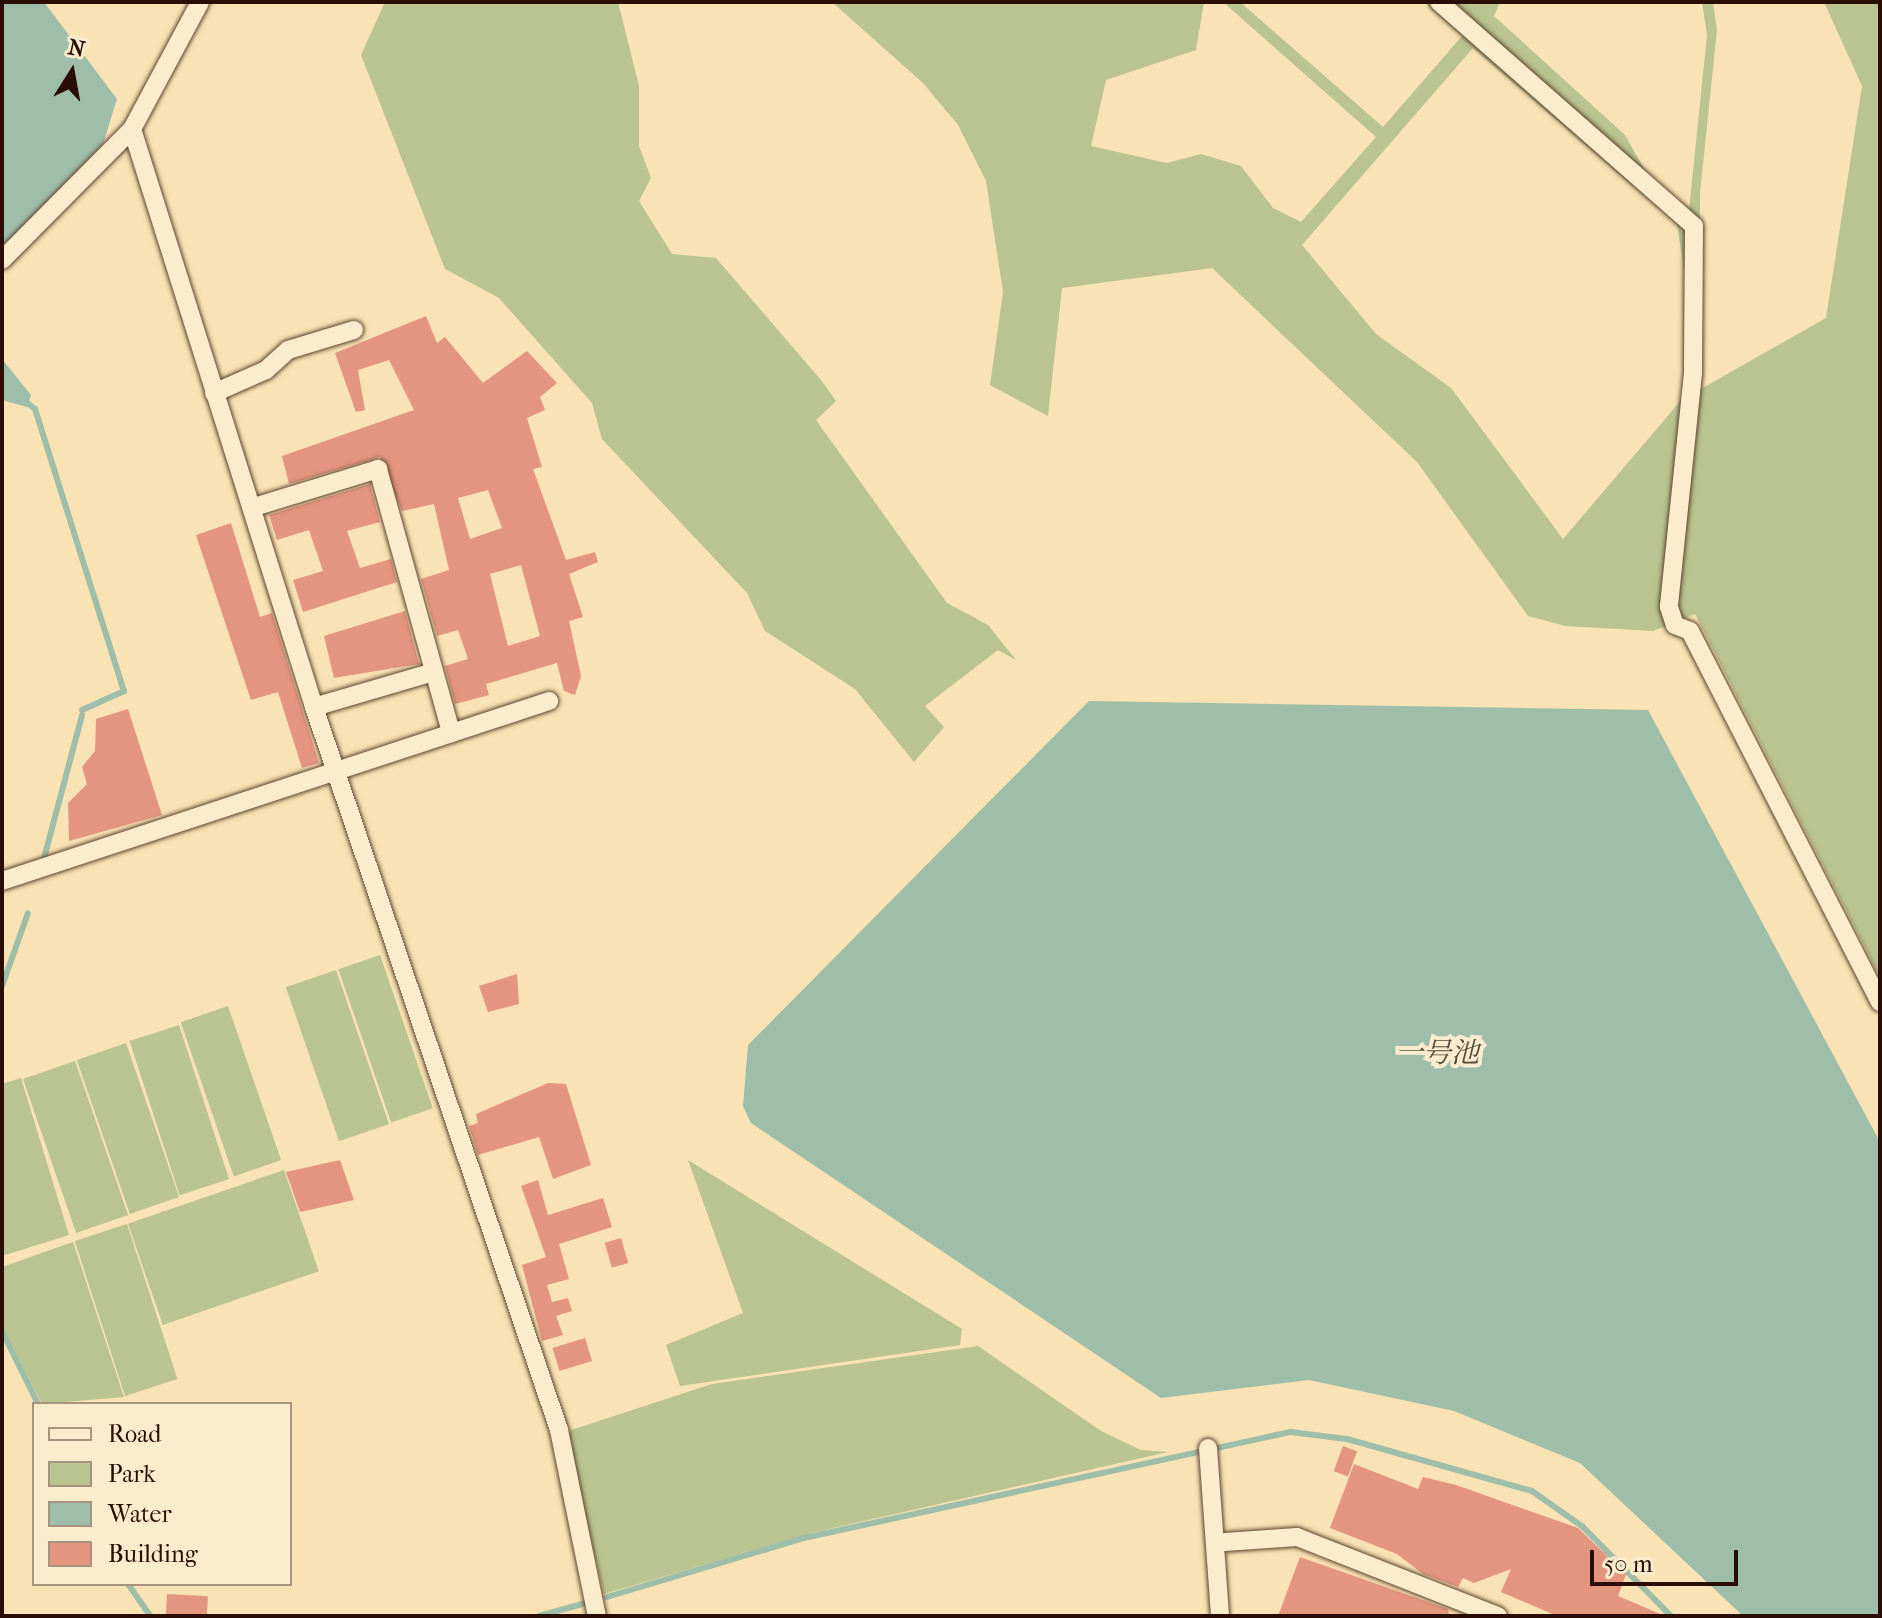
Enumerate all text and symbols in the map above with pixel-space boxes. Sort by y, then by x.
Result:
north arrow [32,32,112,112]
text: N [66,34,87,63]
water label: 一号池 [1395,1036,1479,1070]
legend [32,1402,292,1586]
text: Road [108,1420,161,1448]
text: Park [108,1460,156,1488]
text: Water [108,1500,172,1528]
scale bar [1594,1534,1742,1584]
text: Building [108,1540,198,1568]
text: 50 m [1604,1550,1653,1578]

